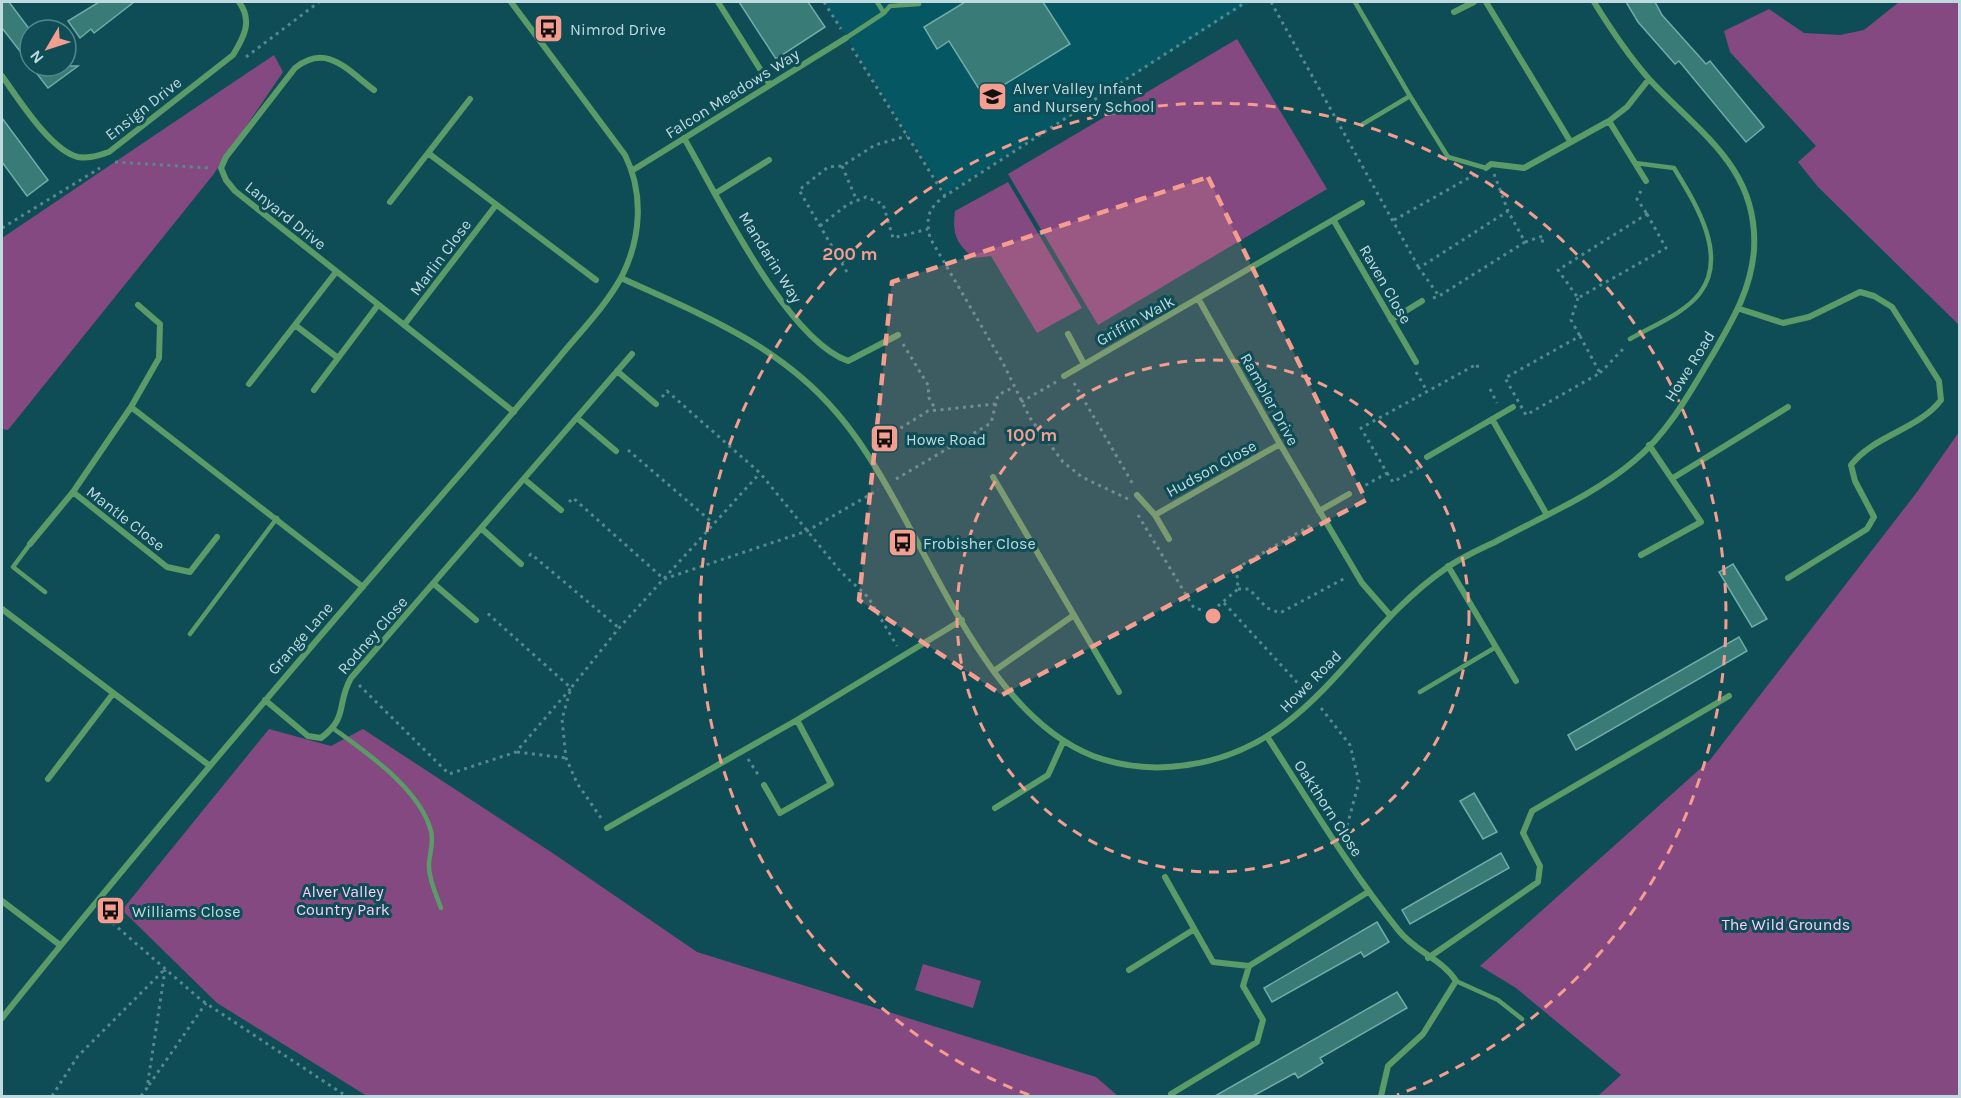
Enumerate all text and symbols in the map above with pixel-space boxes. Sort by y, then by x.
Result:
bus stop icon: Nimrod Drive [533,13,565,45]
north arrow [18,18,78,78]
place label: Nimrod Drive [570,20,666,39]
street label: Falcon Meadows Way [662,44,803,142]
text: N [26,47,48,68]
street label: Ensign Drive [101,73,185,144]
place label: Alver Valley Infant and Nursery School [1013,79,1154,116]
school or university icon: Alver Valley Infant and Nursery School [976,81,1008,113]
street label: Lanyard Drive [241,177,330,254]
street label: Mandarin Way [735,208,807,307]
street label: Marlin Close [406,215,475,299]
street label: Raven Close [1355,241,1416,327]
text: 200 m [822,243,878,265]
street label: Griffin Walk [1093,291,1178,350]
street label: Howe Road [1660,327,1719,405]
street label: Rambler Drive [1236,350,1303,449]
bus stop icon: Howe Road [869,423,901,455]
text: 100 m [1007,424,1057,446]
place label: Howe Road [906,430,986,449]
street label: Hudson Close [1163,436,1260,501]
street label: Mantle Close [83,482,169,555]
bus stop icon: Frobisher Close [886,527,918,559]
place label: Frobisher Close [923,534,1036,553]
street label: Rodney Close [333,593,411,678]
street label: Grange Lane [264,598,337,678]
centre of rings [1203,606,1223,626]
street label: Howe Road [1275,646,1345,716]
street label: Oakthorn Close [1290,756,1367,860]
park label: Alver Valley Country Park [296,882,390,919]
bus stop icon: Williams Close [95,895,127,927]
place label: Williams Close [132,902,240,921]
park label: The Wild Grounds [1722,915,1850,934]

